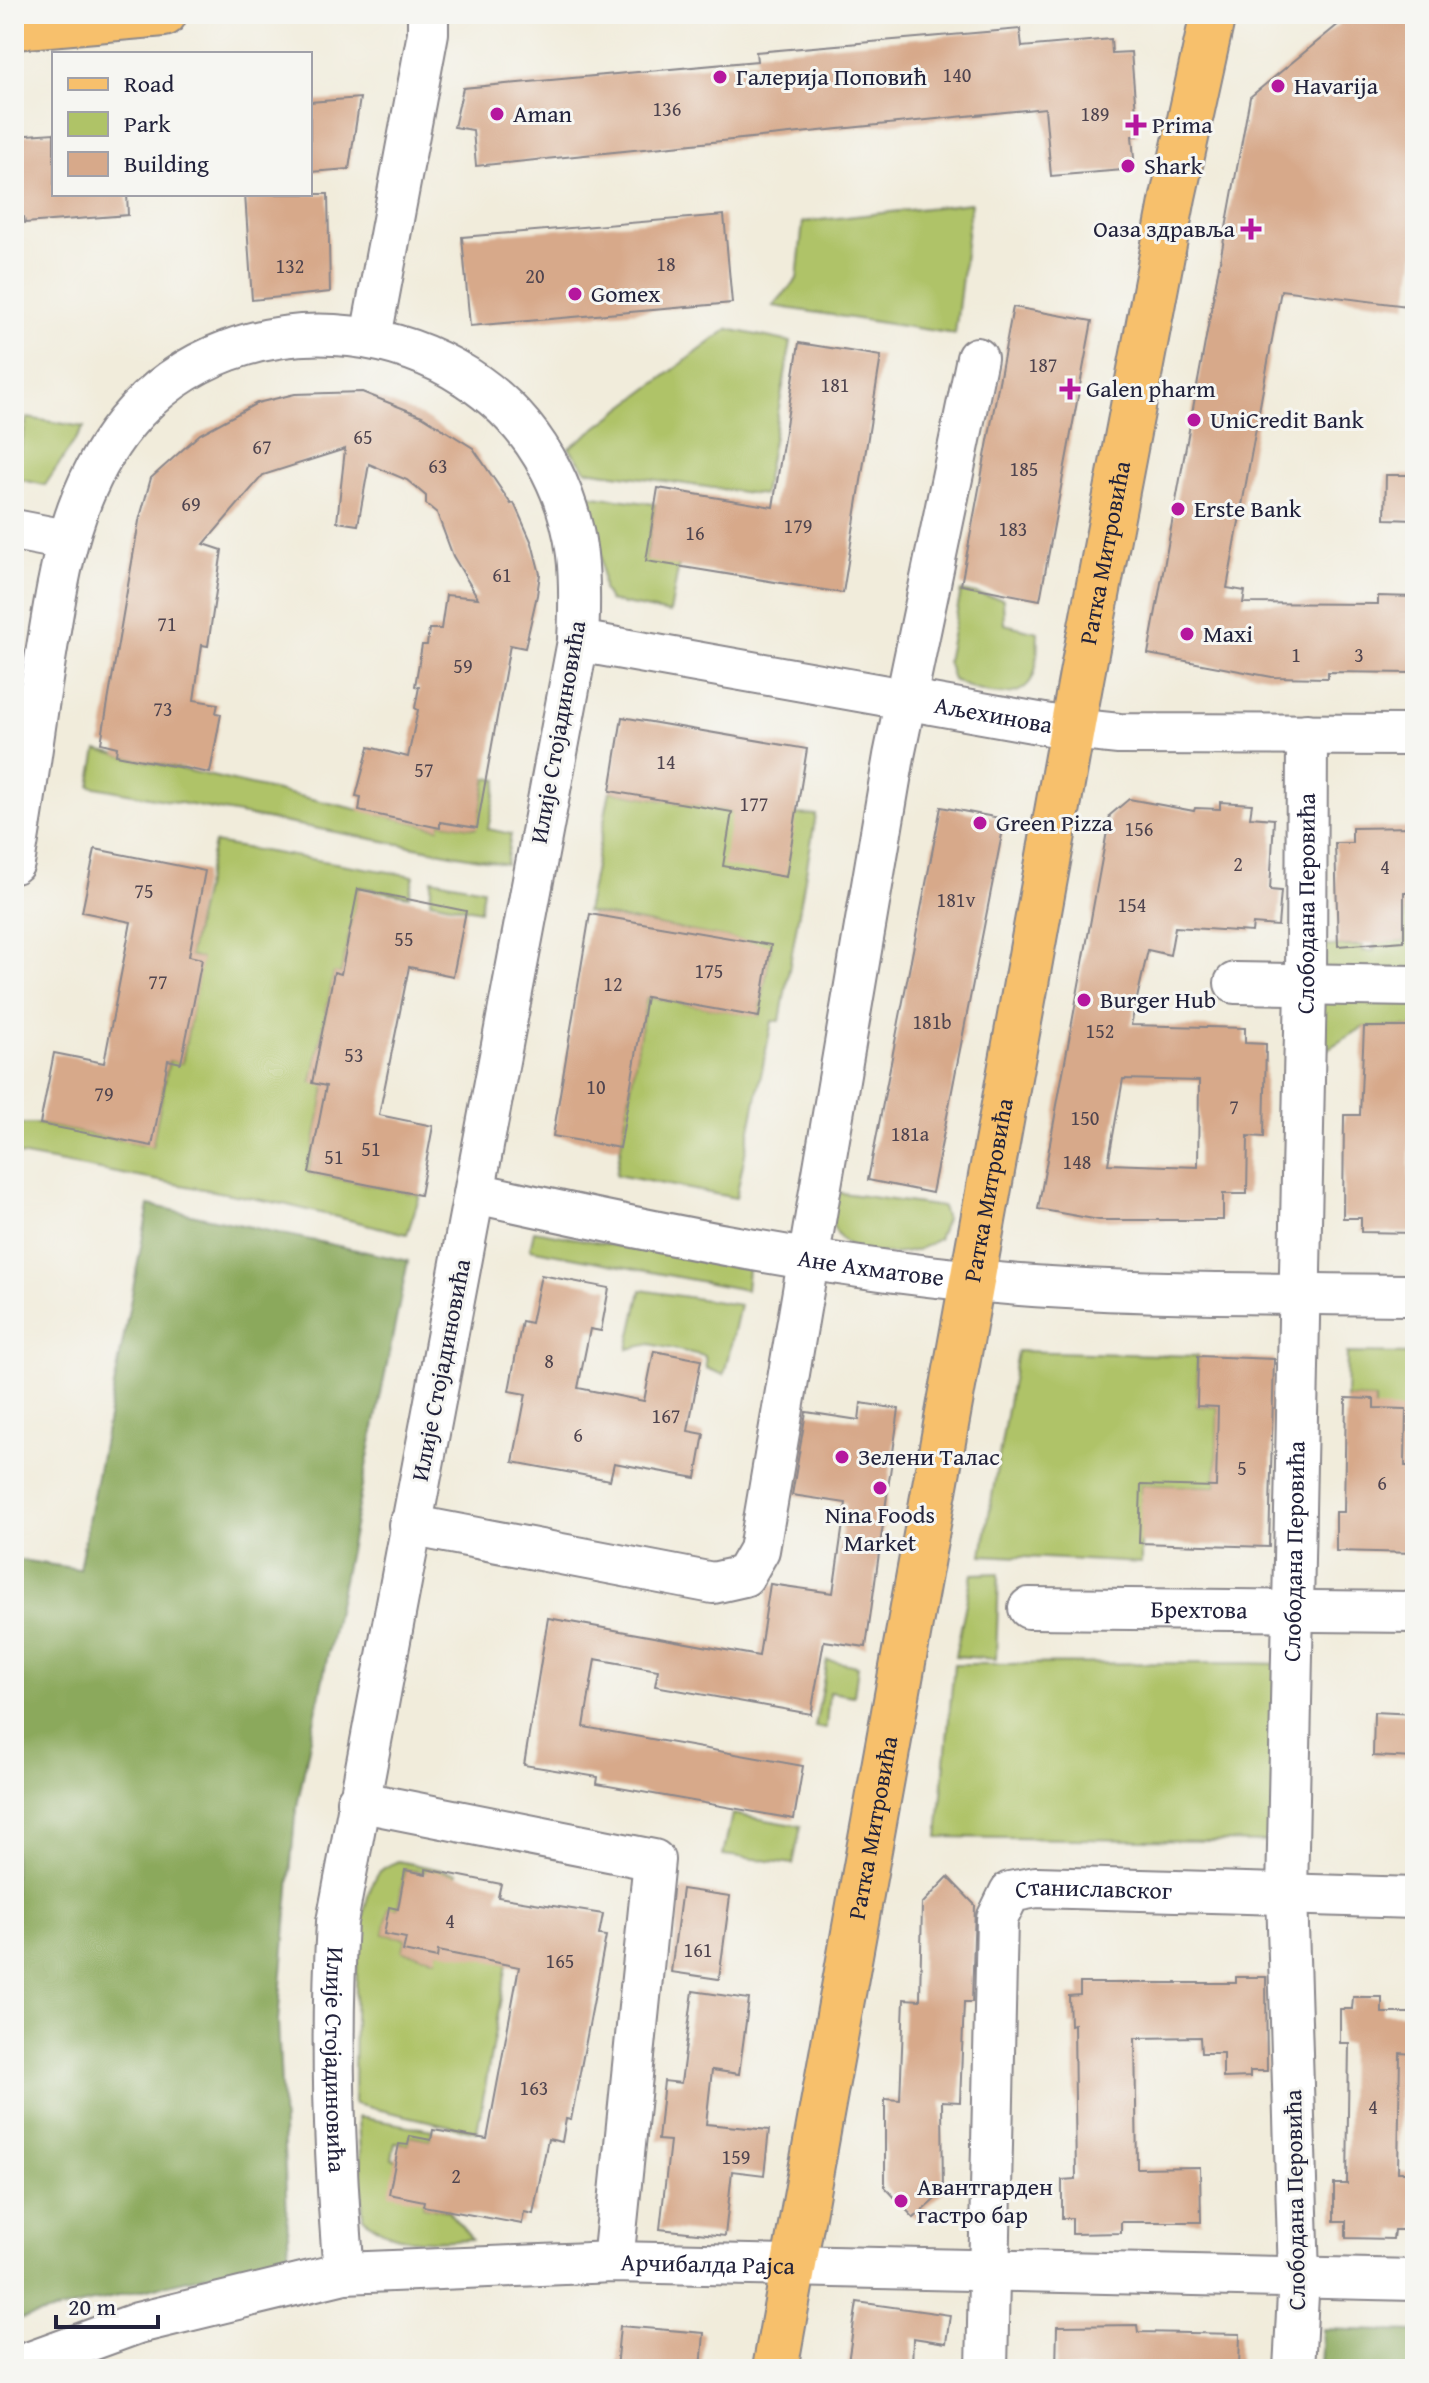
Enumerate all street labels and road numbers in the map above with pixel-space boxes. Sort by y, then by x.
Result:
street label: Ратка Митровића [1070,457,1139,647]
street label: Илије Стојадиновића [521,617,594,846]
street label: Аљехинова [932,687,1056,742]
street label: Слободана Перовића [1287,792,1324,1014]
street label: Ратка Митровића [954,1095,1022,1285]
street label: Ане Ахматове [795,1240,946,1295]
street label: Илије Стојадиновића [402,1255,479,1484]
street label: Слободана Перовића [1274,1440,1313,1662]
street label: Брехтова [1150,1591,1248,1627]
street label: Ратка Митровића [839,1732,906,1922]
street label: Станиславског [1012,1869,1172,1908]
street label: Илије Стојадиновића [316,1946,355,2174]
street label: Слободана Перовића [1275,2089,1314,2311]
street label: Арчибалда Рајса [620,2244,796,2283]

